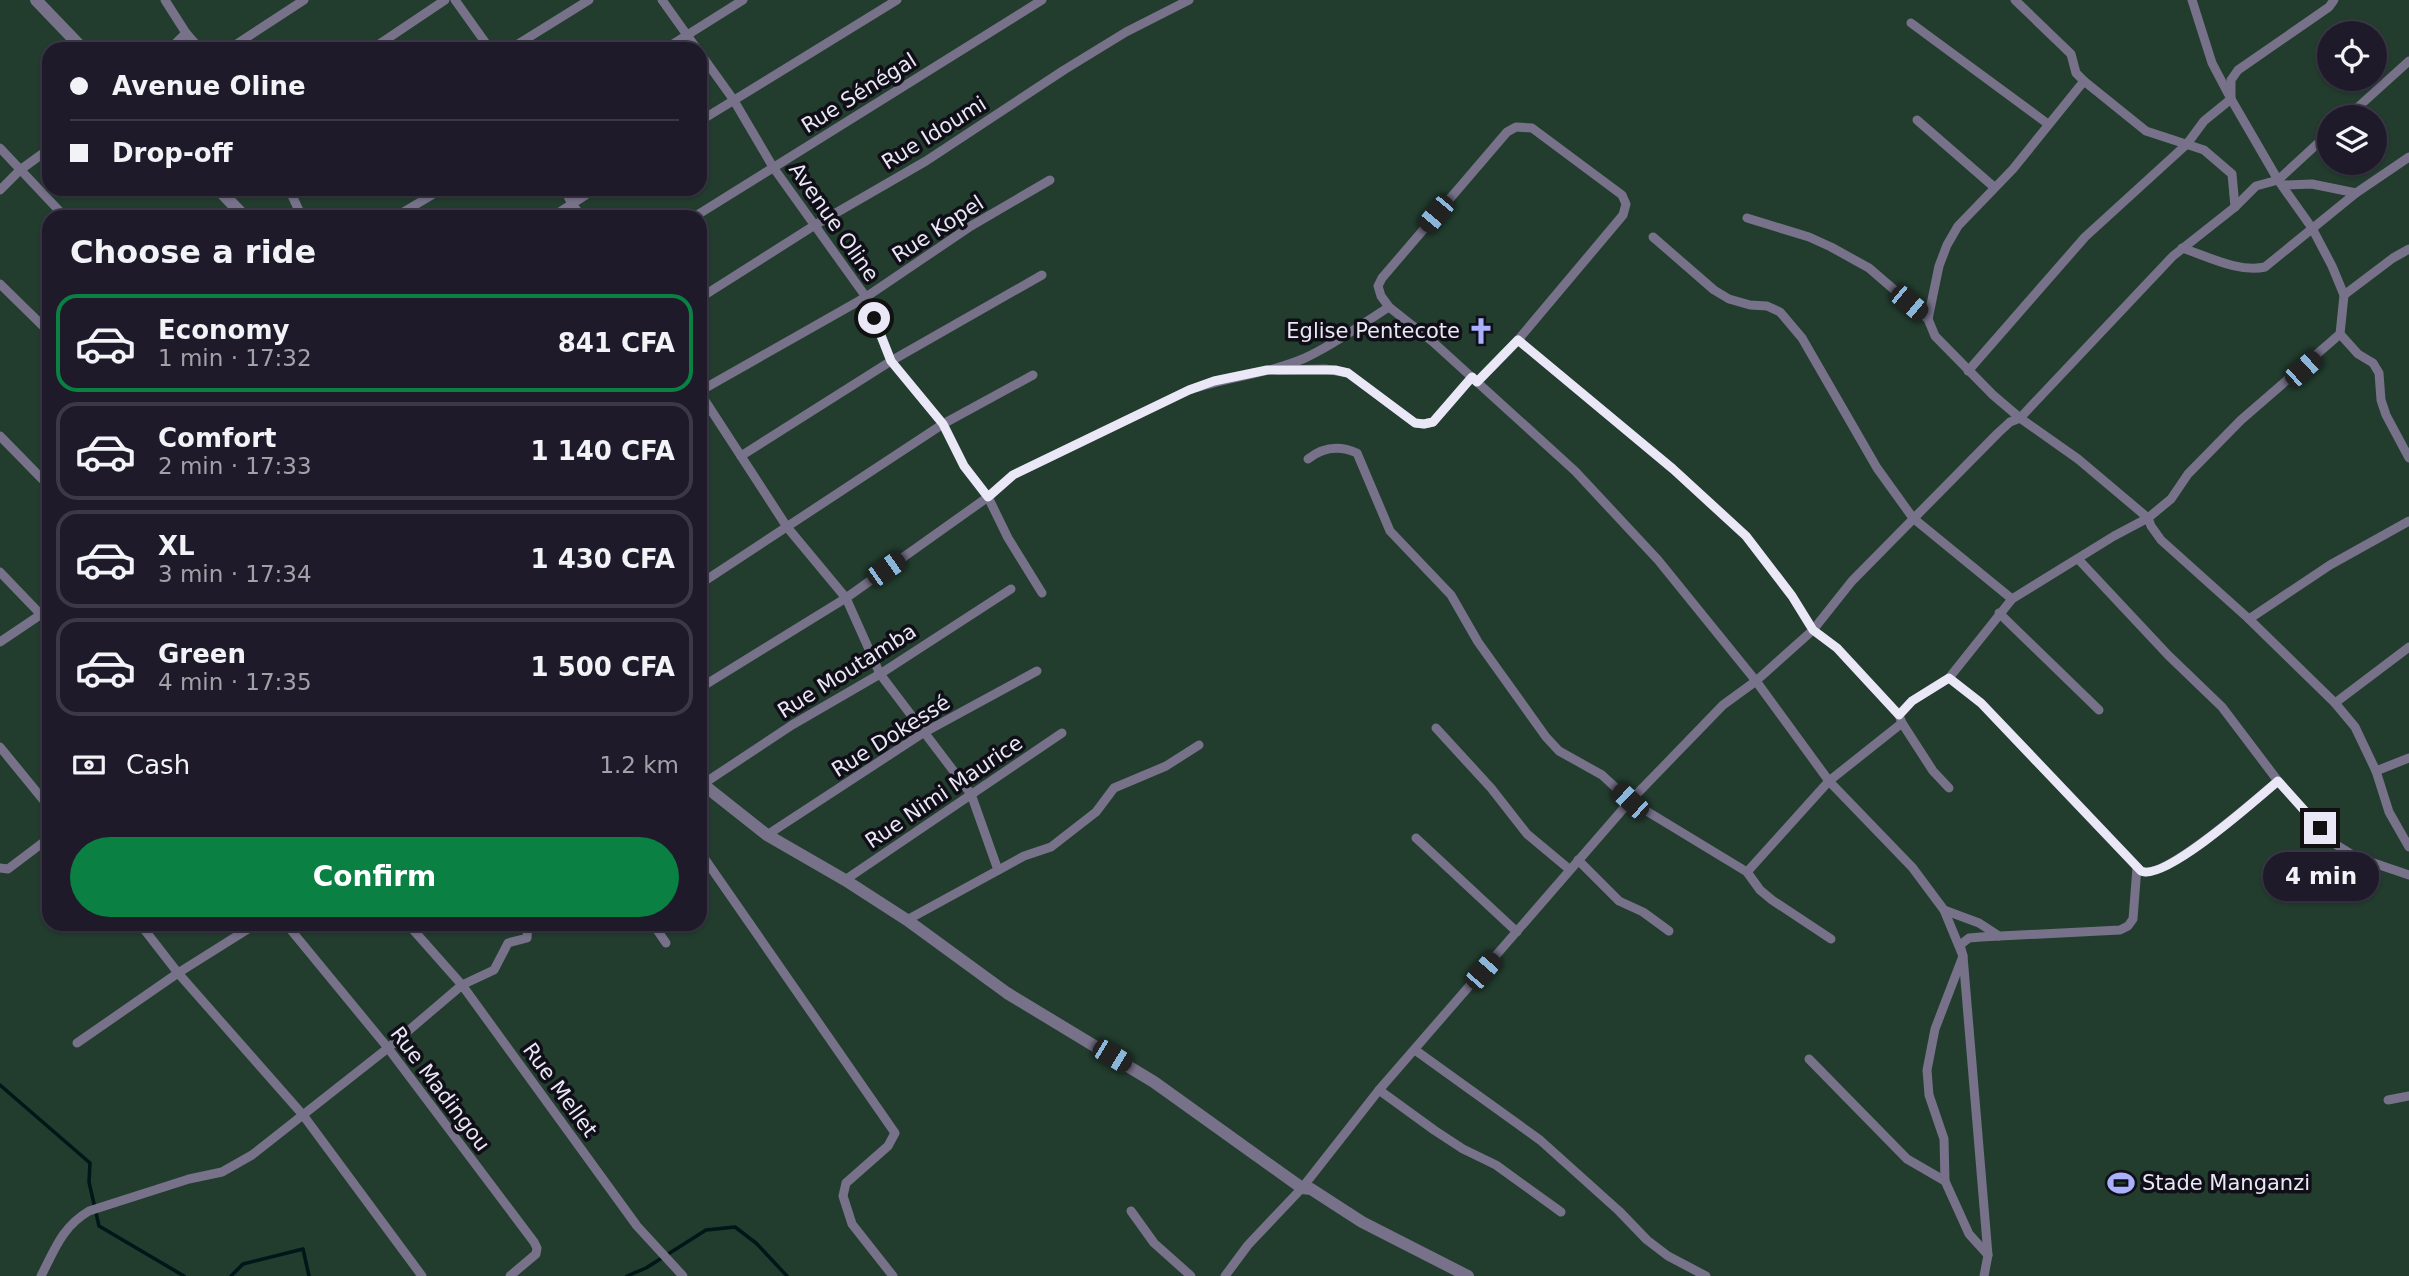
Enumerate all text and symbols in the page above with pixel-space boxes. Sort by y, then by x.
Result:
map controls [2317,21,2387,175]
button: locate [2317,21,2387,91]
street label: Rue Sénégal [797,48,921,138]
text: Avenue Oline [112,71,306,101]
street label: Rue Idoumi [877,91,991,175]
button: layers [2317,105,2387,175]
text: Drop-off [112,138,233,168]
street label: Avenue Oline [784,158,884,286]
street label: Rue Kopel [888,191,988,267]
car [1415,191,1458,237]
text: Choose a ride [70,233,316,271]
car [1887,281,1932,325]
route start [858,302,890,334]
icon: car [74,312,137,375]
text: Economy [158,315,289,345]
church icon: Eglise Pentecote [1466,316,1496,346]
place label: Eglise Pentecote [1286,319,1460,343]
text: 841 CFA [558,328,675,358]
text: 1 min · 17:32 [158,345,312,371]
car [2281,347,2326,391]
icon: car [74,420,137,483]
text: Comfort [158,423,276,453]
text: 1 140 CFA [531,436,675,466]
text: 2 min · 17:33 [158,453,312,479]
icon: car [74,528,137,591]
text: XL [158,531,195,561]
text: 1 430 CFA [531,544,675,574]
car [863,548,910,590]
text: 3 min · 17:34 [158,561,312,587]
street label: Rue Moutamba [773,619,921,723]
icon: car [74,636,137,699]
text: Green [158,639,246,669]
text: 1 500 CFA [531,652,675,682]
text: 4 min · 17:35 [158,669,312,695]
street label: Rue Dokessé [828,690,954,782]
street label: Rue Nimi Maurice [861,731,1027,853]
icon: cash [70,746,108,784]
text: Cash [126,750,190,780]
text: 1.2 km [599,752,679,778]
car [1608,779,1653,823]
route end [2304,812,2336,844]
button: Confirm [70,837,679,917]
callout: 4 min [2262,852,2378,902]
text: 4 min [2285,863,2357,889]
car [1462,948,1505,994]
street label: Rue Madingou [385,1022,495,1156]
car [1089,1036,1136,1076]
street label: Rue Mellet [518,1038,602,1142]
sports icon: Stade Manganzi [2106,1168,2136,1198]
place label: Stade Manganzi [2142,1171,2310,1195]

